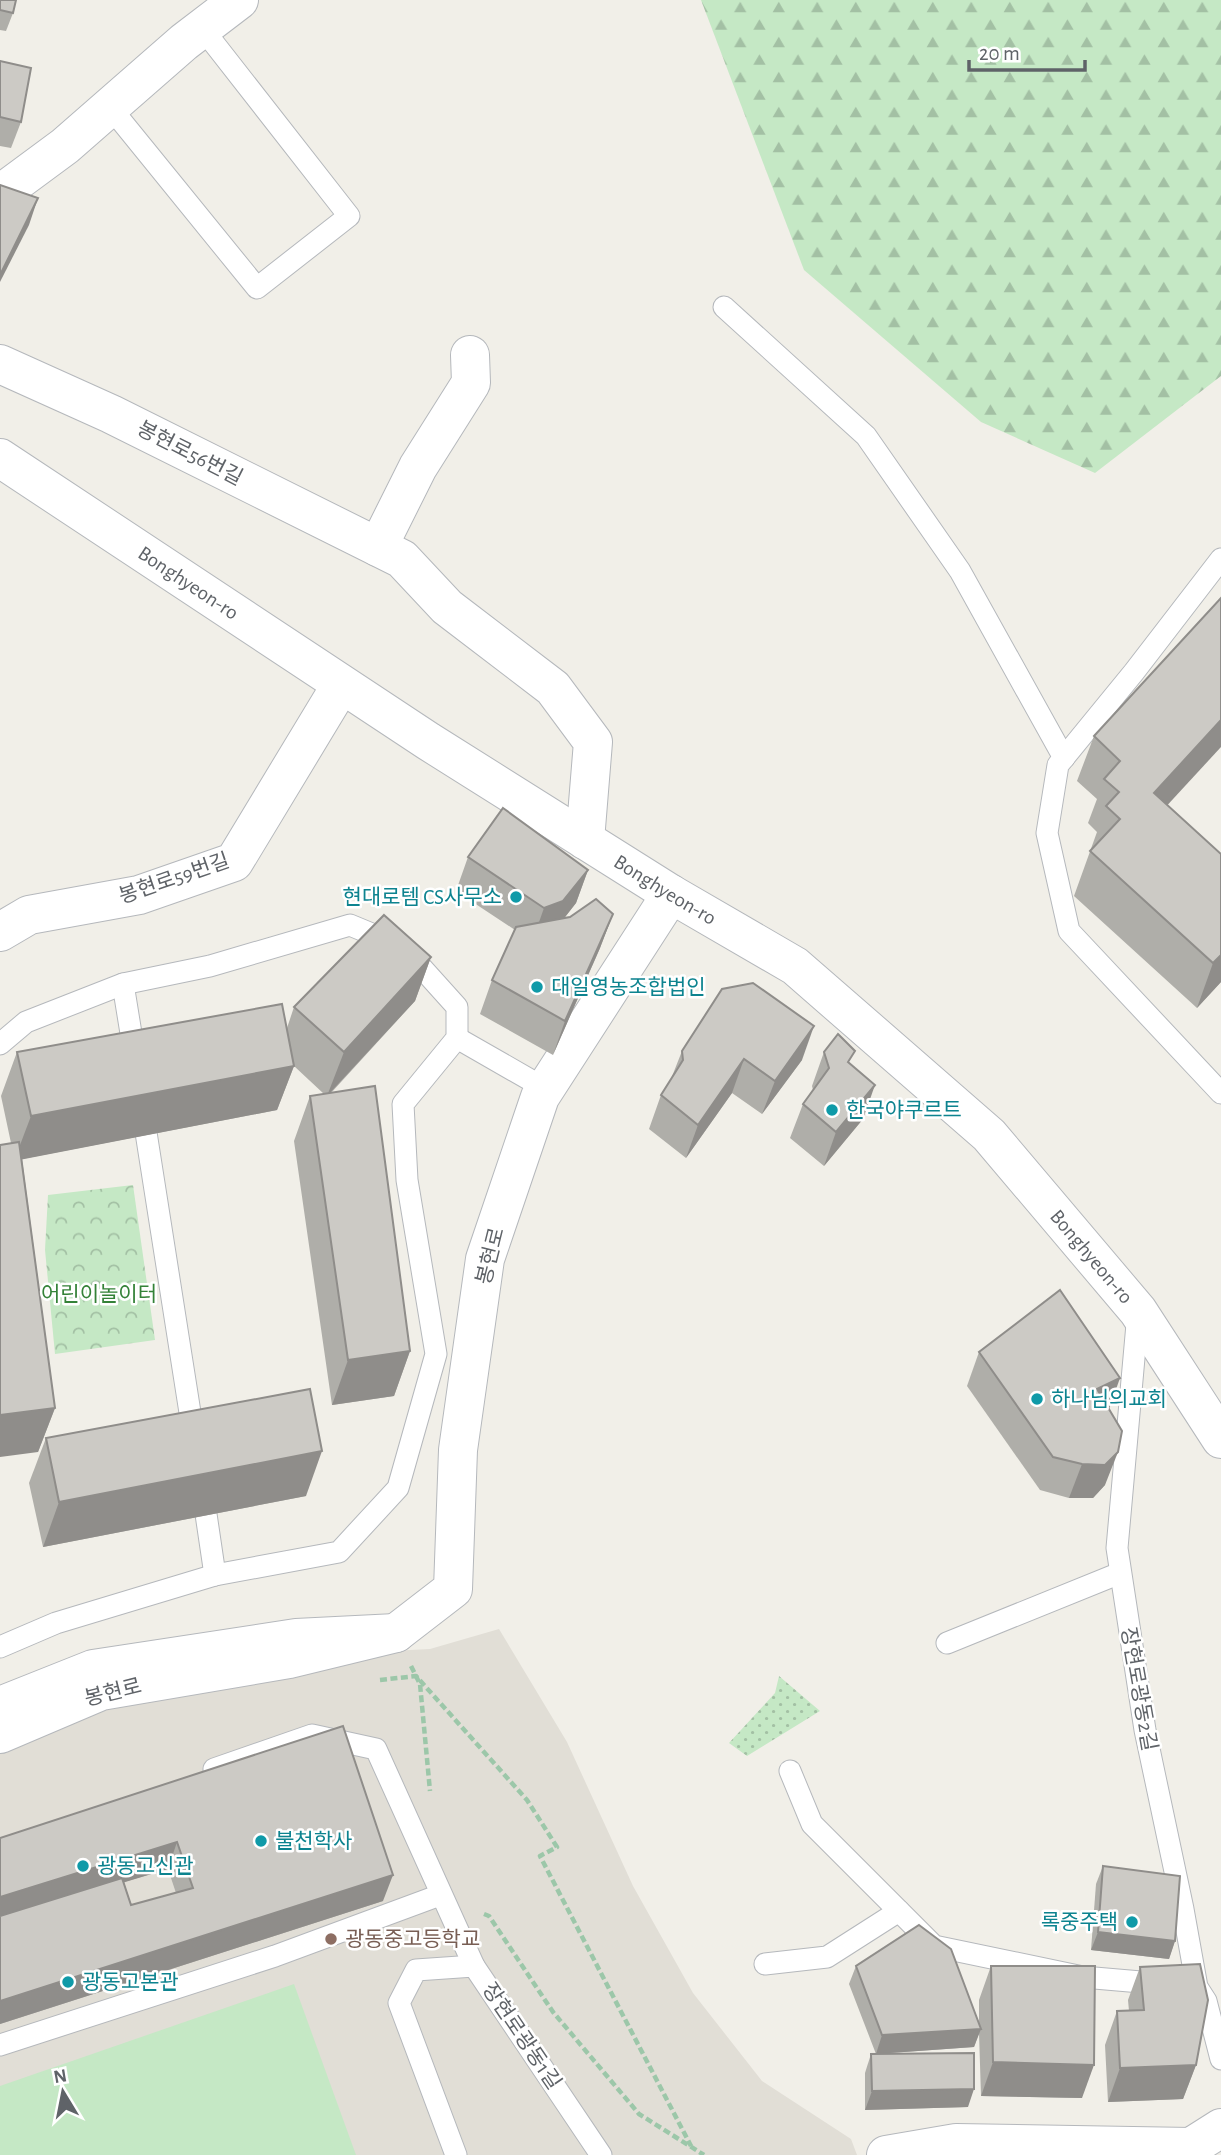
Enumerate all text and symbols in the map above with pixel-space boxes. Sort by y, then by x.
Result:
scale bar [969,28,1084,72]
text: 20 m [979,43,1020,64]
street label: 봉현로56번길 [134,417,246,489]
street label: Bonghyeon-ro [134,542,242,624]
street label: 봉현로59번길 [116,849,232,907]
street label: Bonghyeon-ro [610,851,720,929]
place label: 현대로템 CS사무소 [342,886,502,908]
marker: 현대로템 CS사무소 [508,889,524,905]
place label: 대일영농조합법인 [551,976,706,998]
marker: 대일영농조합법인 [529,979,545,995]
place label: 한국야쿠르트 [846,1099,962,1121]
marker: 한국야쿠르트 [824,1102,840,1118]
street label: Bonghyeon-ro [1046,1206,1137,1308]
street label: 봉현로 [472,1225,508,1287]
park label: 어린이놀이터 [41,1283,157,1305]
place label: 하나님의교회 [1051,1388,1167,1410]
marker: 하나님의교회 [1029,1391,1045,1407]
street label: 장현로광동2길 [1117,1625,1161,1753]
street label: 봉현로 [82,1674,144,1710]
place label: 불천학사 [275,1830,352,1852]
marker: 불천학사 [253,1833,269,1849]
place label: 광동고신관 [97,1855,194,1877]
marker: 광동고신관 [75,1858,91,1874]
place label: 록중주택 [1041,1911,1118,1933]
marker: 록중주택 [1124,1914,1140,1930]
place label: 광동중고등학교 [345,1928,480,1950]
marker: 광동중고등학교 [323,1931,339,1947]
place label: 광동고본관 [82,1971,179,1993]
marker: 광동고본관 [60,1974,76,1990]
street label: 장현로광동1길 [478,1979,566,2093]
north arrow [28,2057,98,2127]
text: N [52,2066,68,2087]

